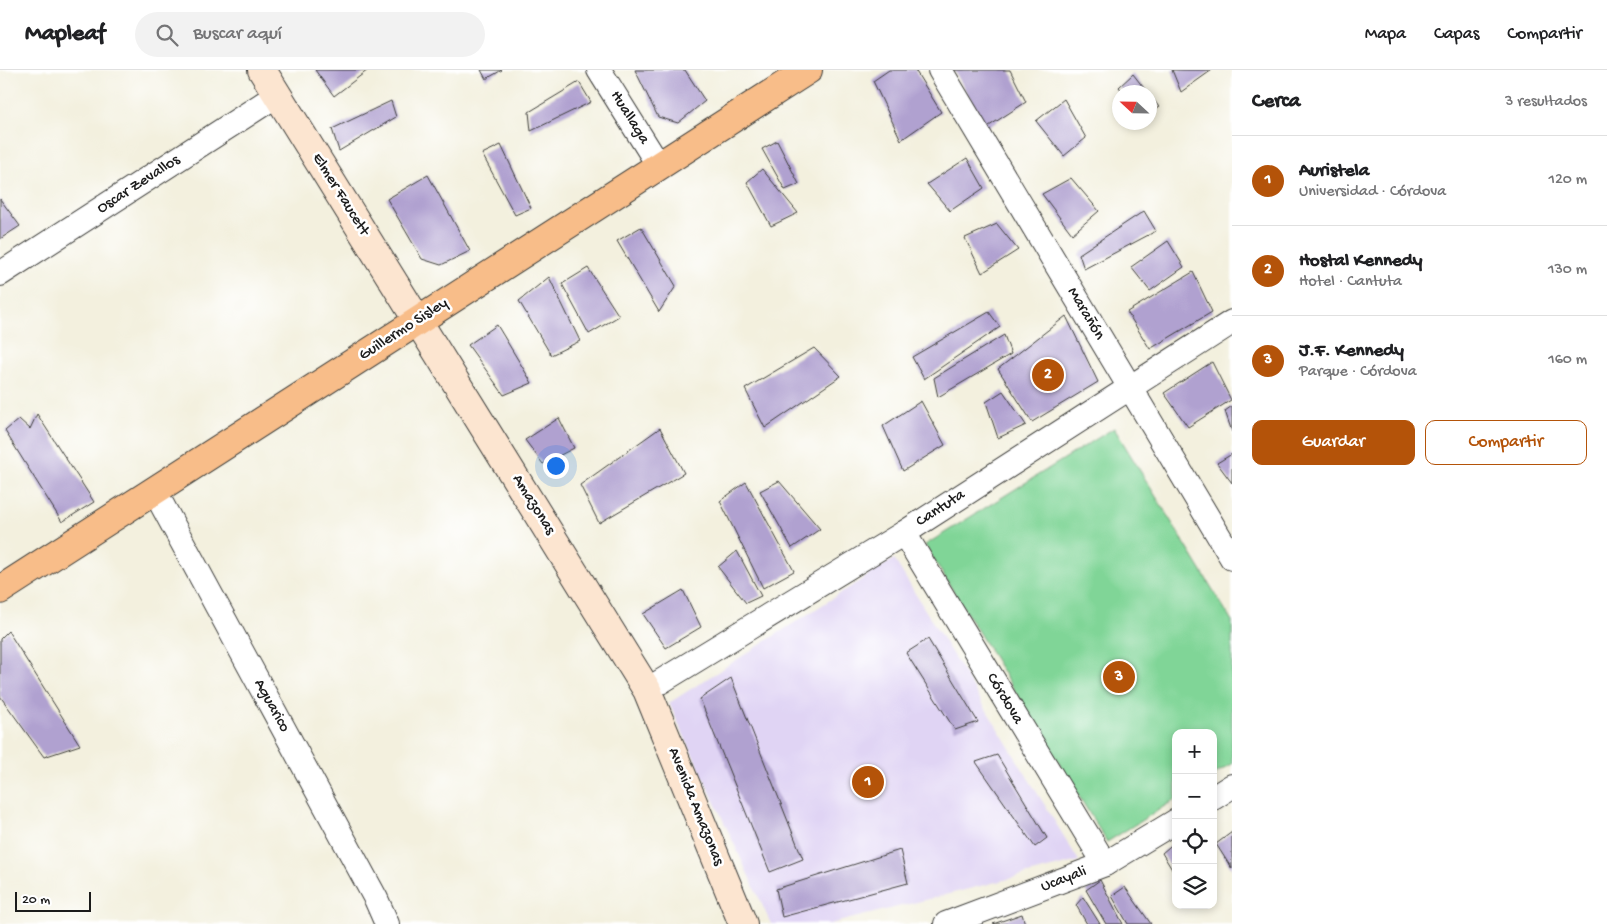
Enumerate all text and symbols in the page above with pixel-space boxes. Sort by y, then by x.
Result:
search box [135,12,485,57]
text: Mapleaf [25,20,105,49]
icon: search [153,21,181,49]
text: Buscar aquí [193,23,282,46]
text: Mapa [1365,24,1406,45]
text: Capas [1434,24,1479,45]
text: Compartir [1507,24,1582,45]
north arrow [1112,85,1157,130]
street label: Huallaga [605,88,653,149]
text: Cerca [1252,90,1300,115]
text: 3 resultados [1505,93,1587,112]
street label: Elmer Faucett [307,150,374,241]
street label: Oscar Zevallos [94,151,185,219]
text: Auristela [1299,160,1369,183]
text: 1 [1265,171,1271,190]
text: 120 m [1548,171,1587,190]
text: Universidad · Córdova [1299,183,1446,202]
text: Hostal Kennedy [1299,250,1422,273]
text: 2 [1264,261,1272,280]
text: 130 m [1548,261,1587,280]
text: Hotel · Cantuta [1299,273,1402,292]
street label: Marañón [1062,284,1108,344]
street label: Guillermo Sisley [356,294,452,366]
text: J.F. Kennedy [1299,340,1404,363]
text: 3 [1264,351,1272,370]
text: 160 m [1548,351,1587,370]
pin: 2 [1032,356,1064,394]
text: Parque · Córdova [1299,363,1417,382]
button: Guardar [1252,420,1415,465]
button: Compartir [1425,420,1587,465]
your location [543,453,569,479]
street label: Amazonas [507,471,560,540]
street label: Cantuta [913,486,970,532]
pin: 3 [1103,658,1135,696]
street label: Córdova [981,670,1027,729]
street label: Aguarico [249,676,293,736]
map controls [1172,729,1217,909]
button: + [1172,729,1217,774]
street label: Avenida Amazonas [663,745,728,870]
pin: 1 [852,763,884,801]
button: − [1172,774,1217,819]
button: locate [1172,819,1217,864]
street label: Ucayali [1039,863,1089,897]
button: layers [1172,864,1217,909]
scale bar [15,889,91,912]
text: 20 m [22,892,50,909]

